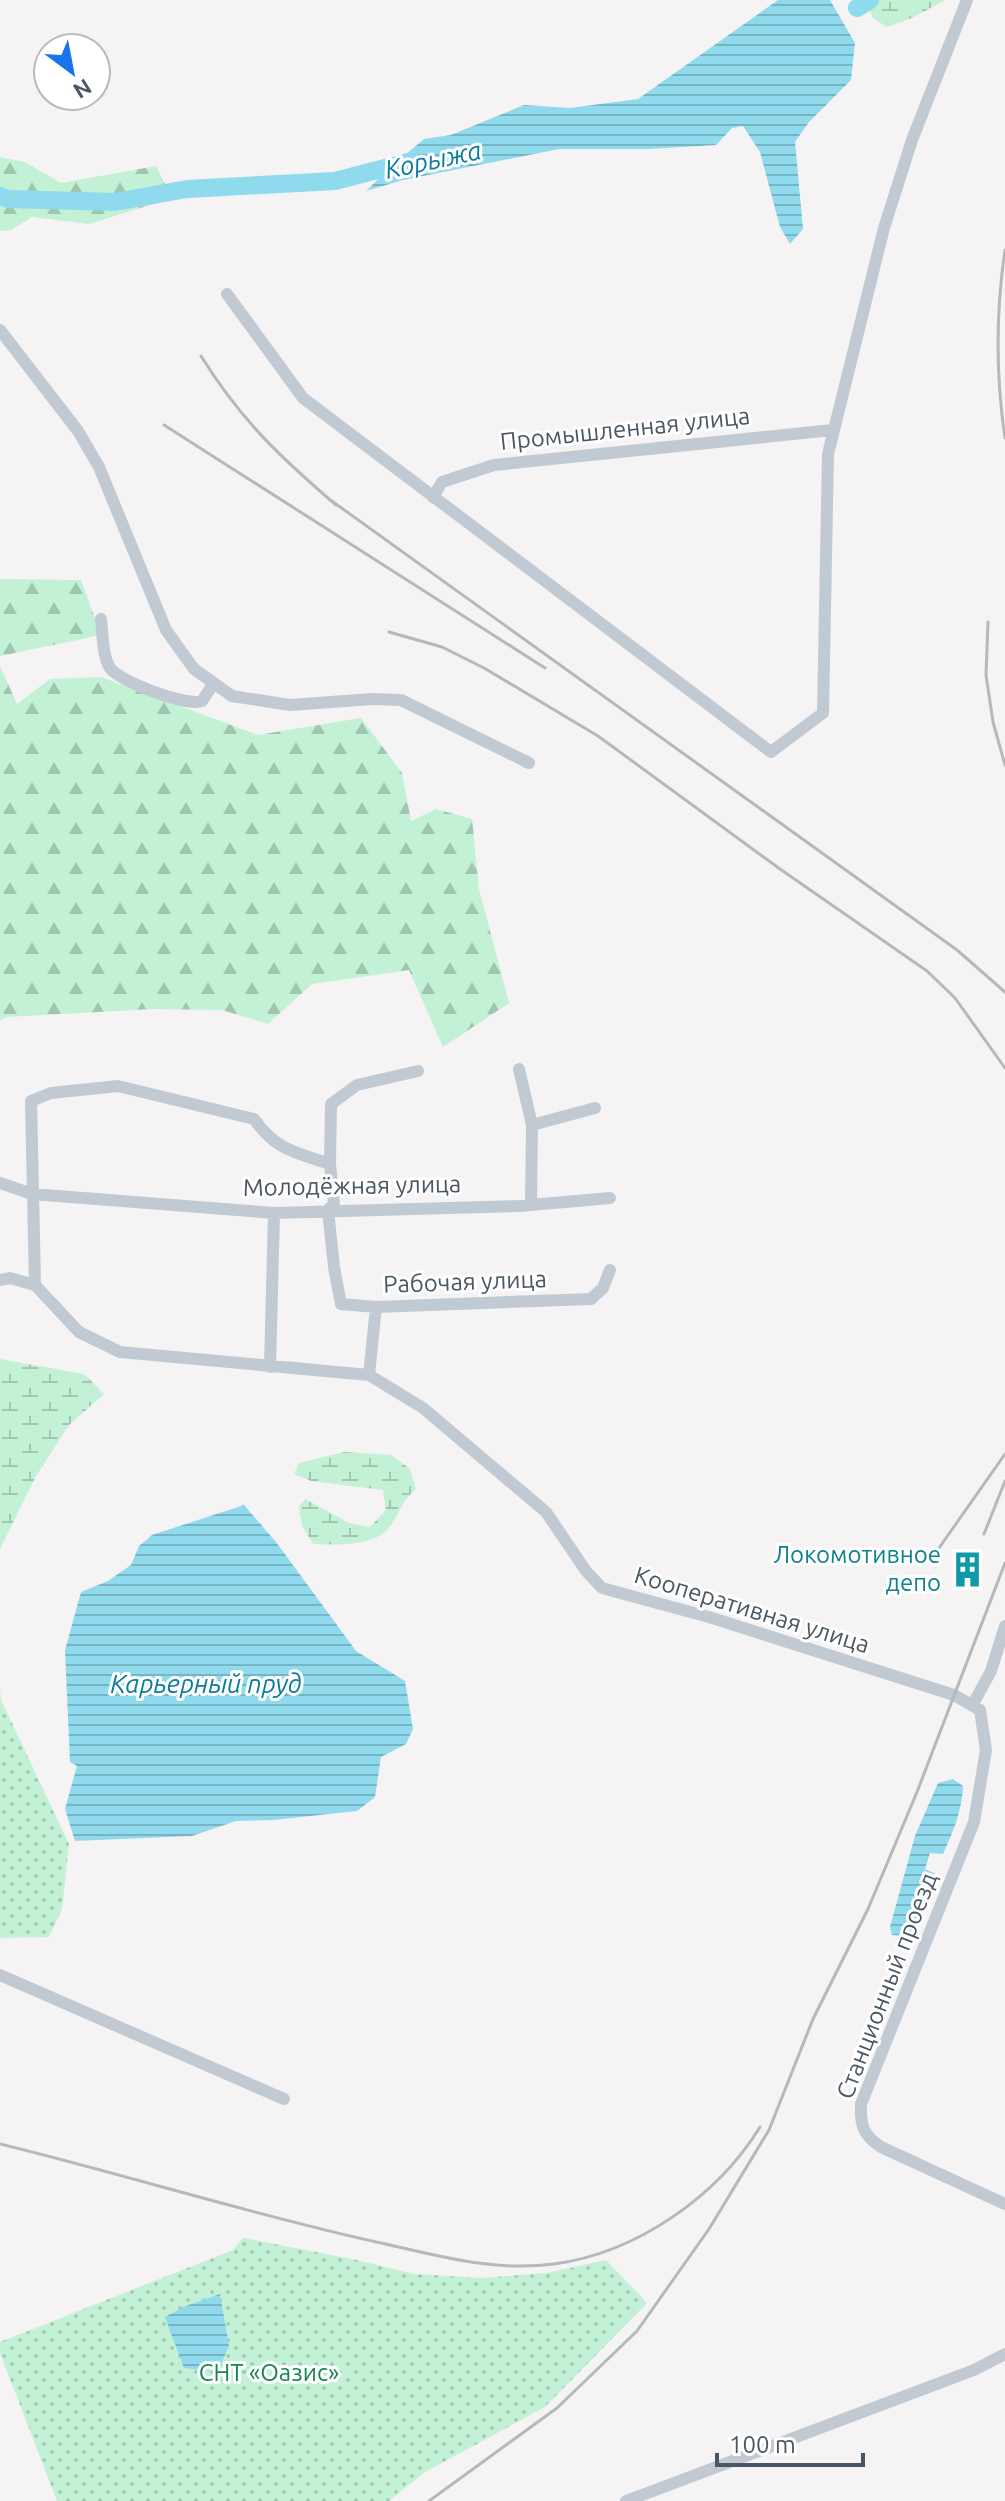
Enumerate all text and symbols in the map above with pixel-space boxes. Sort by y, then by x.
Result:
north arrow [32,32,112,112]
text: N [69,74,96,104]
water label: Корыжа [382,135,484,184]
street label: Промышленная улица [499,402,751,455]
street label: Молодёжная улица [243,1170,461,1201]
street label: Рабочая улица [383,1265,547,1298]
place label: Локомотивное депо [774,1541,941,1596]
building icon: Локомотивное депо [948,1550,986,1588]
street label: Кооперативная улица [631,1561,873,1658]
water label: Карьерный пруд [110,1669,302,1698]
street label: Станционный проезд [831,1869,942,2103]
park label: СНТ «Оазис» [199,2359,339,2386]
scale bar [717,2417,863,2467]
text: 100 m [729,2431,796,2458]

